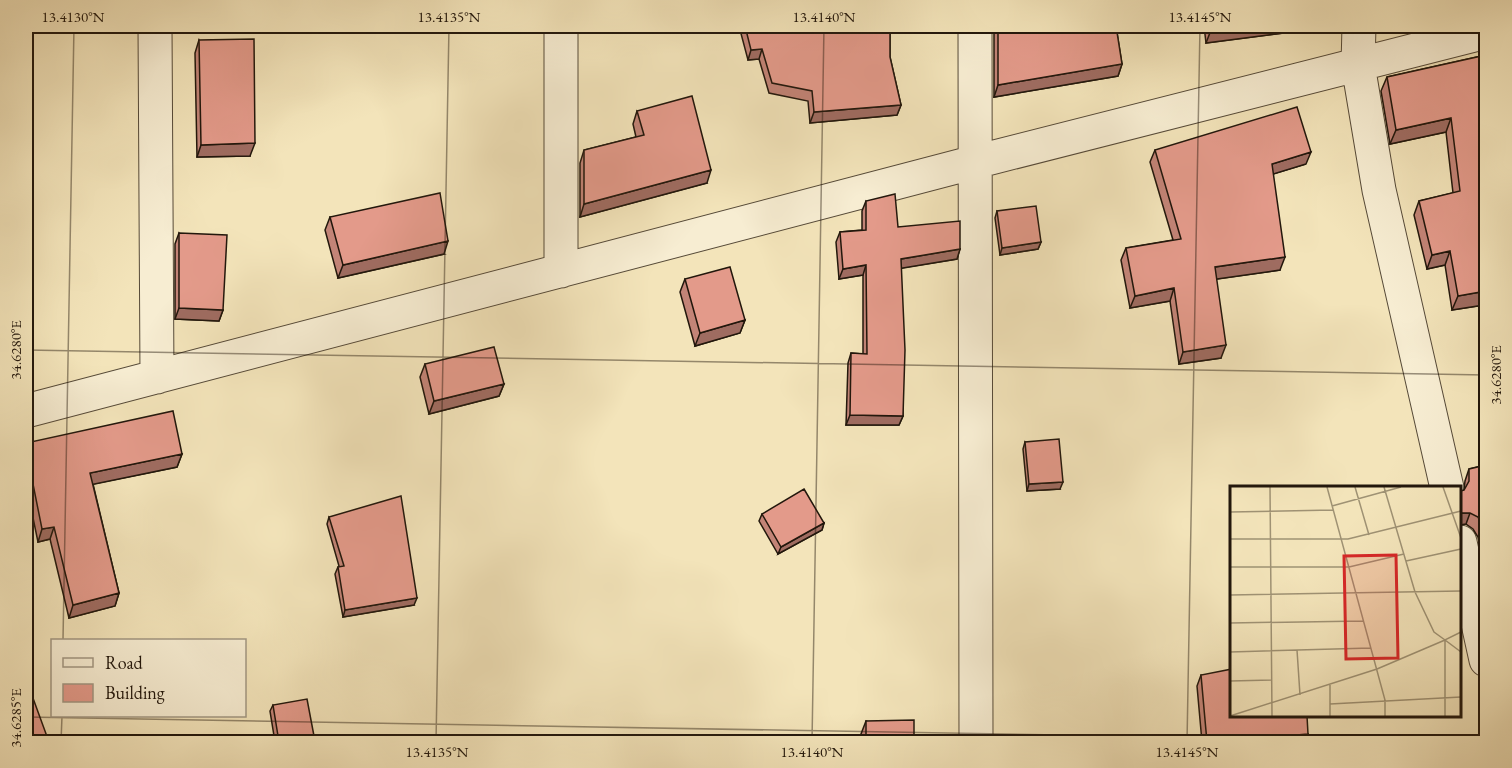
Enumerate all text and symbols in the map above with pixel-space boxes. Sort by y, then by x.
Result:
text: 13.4130°N [42,7,105,26]
text: 13.4135°N [418,7,481,26]
text: 13.4140°N [793,7,856,26]
text: 13.4145°N [1169,7,1232,26]
text: 34.6280°E [6,320,25,380]
text: 34.6280°E [1486,345,1505,405]
inset map [1230,486,1461,717]
legend [51,639,246,717]
text: Road [105,651,144,674]
text: Building [105,681,165,704]
text: 34.6285°E [6,688,25,748]
text: 13.4135°N [406,742,469,761]
text: 13.4140°N [781,742,844,761]
text: 13.4145°N [1156,742,1219,761]

